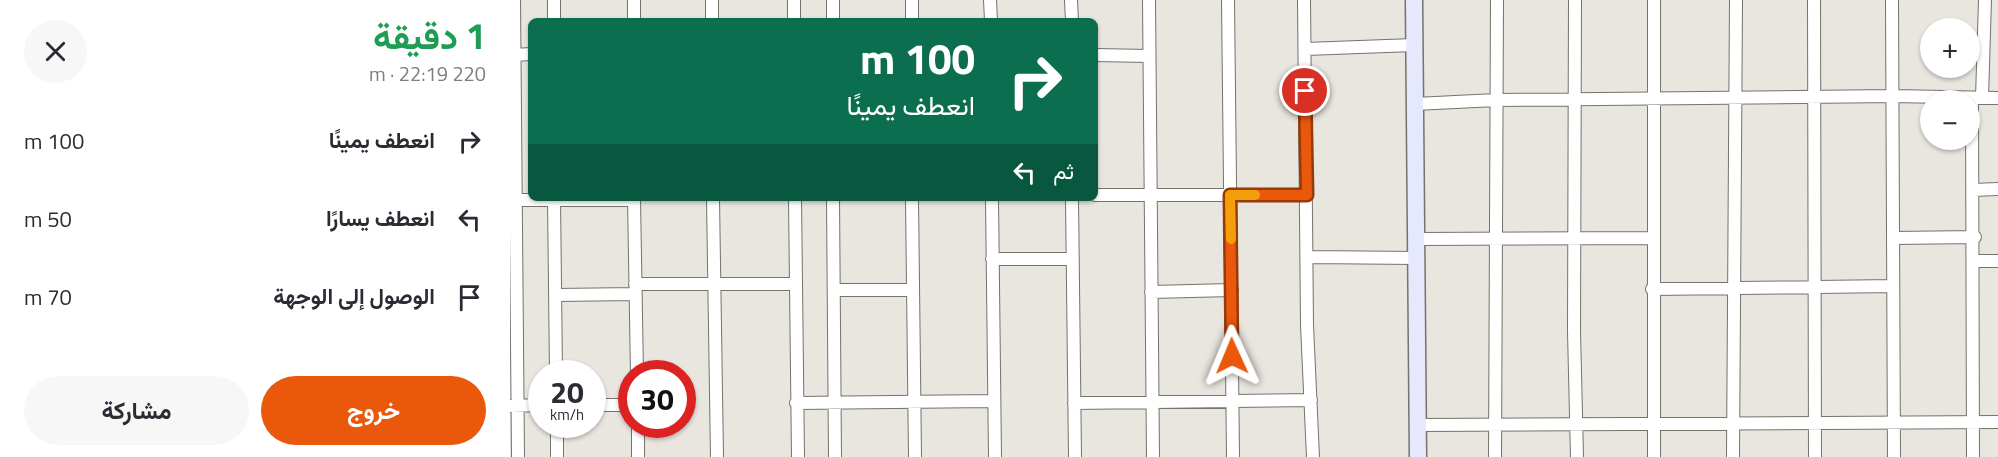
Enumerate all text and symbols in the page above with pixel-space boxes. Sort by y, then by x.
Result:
text: 1 دقيقة [373,8,486,63]
map controls [1920,18,1980,150]
button: + [1920,18,1980,78]
button: close [24,20,87,83]
text: 100 m [860,26,975,90]
icon: right [996,42,1074,120]
text: 220 m · 22:19 [369,58,486,89]
pin [1279,65,1330,116]
icon: arrive [1288,74,1321,107]
text: انعطف يمينًا [846,84,975,125]
button: − [1920,90,1980,150]
text: انعطف يمينًا [329,123,435,157]
text: 100 m [24,124,84,158]
icon: right [453,125,486,158]
text: ثم [1053,154,1074,188]
icon: left [1008,156,1041,189]
text: انعطف يسارًا [326,201,435,235]
text: 50 m [24,202,72,236]
icon: left [453,203,486,236]
text: الوصول إلى الوجهة [273,279,435,313]
text: 70 m [24,280,72,314]
icon: arrive [453,281,486,314]
position arrow [1200,324,1264,388]
speed limit sign: 30 [618,360,696,438]
text: 20 [550,369,584,415]
button: مشاركة [24,376,249,445]
button: خروج [261,376,486,445]
text: km/h [550,403,584,426]

